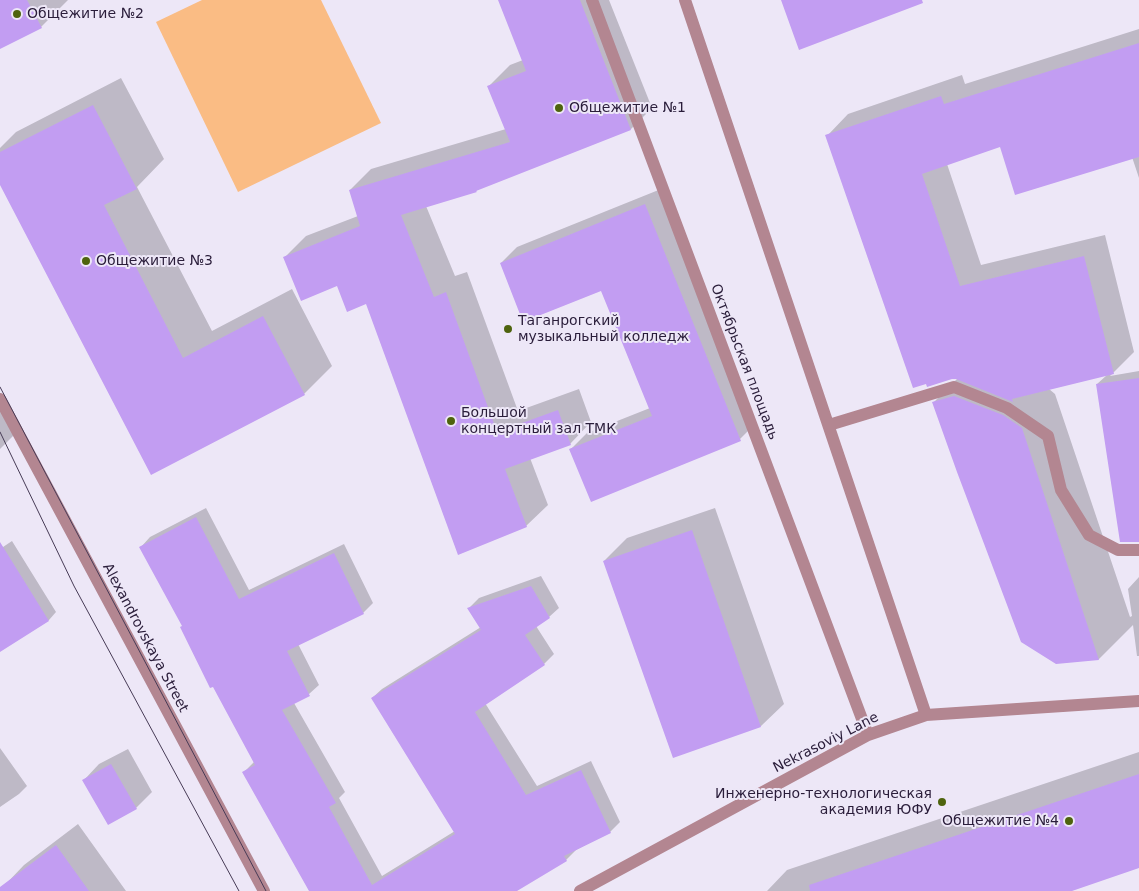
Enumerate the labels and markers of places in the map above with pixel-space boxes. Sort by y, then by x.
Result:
place label: Общежитие №2 [27,6,144,22]
marker: Общежитие №2 [11,8,23,20]
place label: Общежитие №1 [569,100,686,116]
marker: Общежитие №1 [553,102,565,114]
place label: Общежитие №3 [96,253,213,269]
marker: Общежитие №3 [80,255,92,267]
place label: Таганрогский музыкальный колледж [518,313,689,346]
marker: Таганрогский музыкальный колледж [502,323,514,335]
place label: Большой концертный зал ТМК [461,405,616,438]
marker: Большой концертный зал ТМК [445,415,457,427]
place label: Инженерно-технологическая академия ЮФУ [715,786,932,819]
marker: Инженерно-технологическая академия ЮФУ [936,796,948,808]
place label: Общежитие №4 [942,813,1059,829]
marker: Общежитие №4 [1063,815,1075,827]

